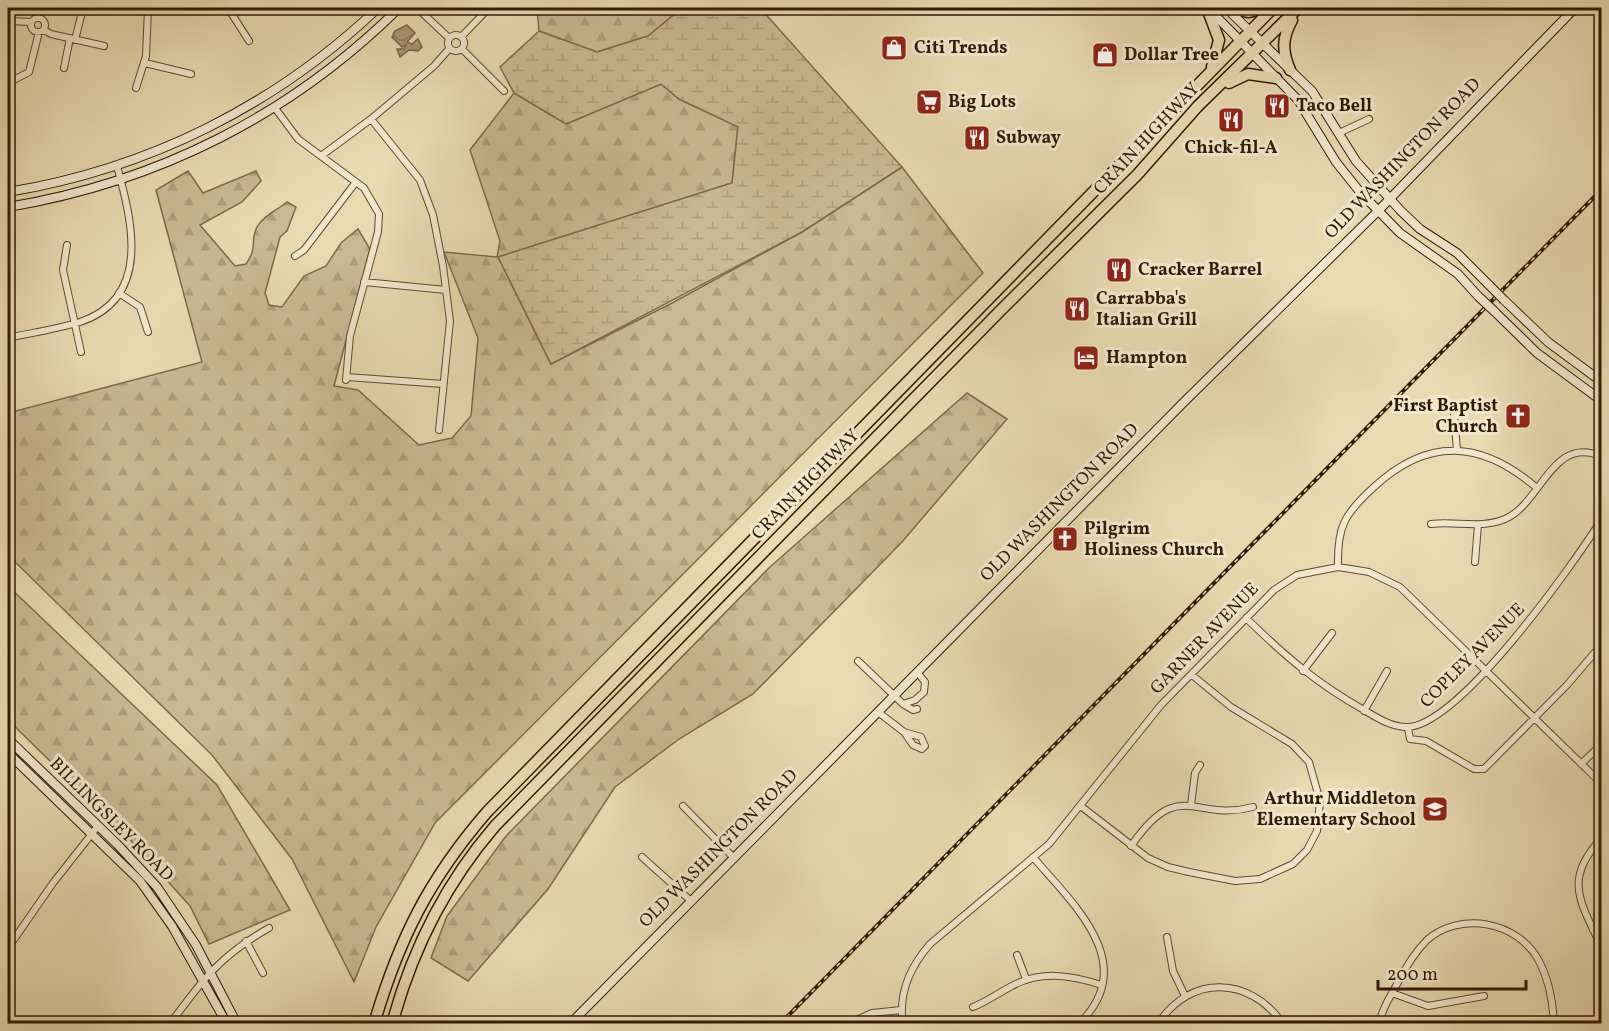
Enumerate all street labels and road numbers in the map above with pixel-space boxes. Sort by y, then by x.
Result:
street label: OLD WASHINGTON ROAD [1319,73,1487,245]
street label: CRAIN HIGHWAY [1088,77,1206,201]
street label: OLD WASHINGTON ROAD [975,418,1145,588]
street label: CRAIN HIGHWAY [746,424,866,546]
street label: GARNER AVENUE [1145,577,1265,701]
street label: COPLEY AVENUE [1415,598,1531,714]
street label: BILLINGSLEY ROAD [43,752,179,888]
street label: OLD WASHINGTON ROAD [634,764,804,934]

